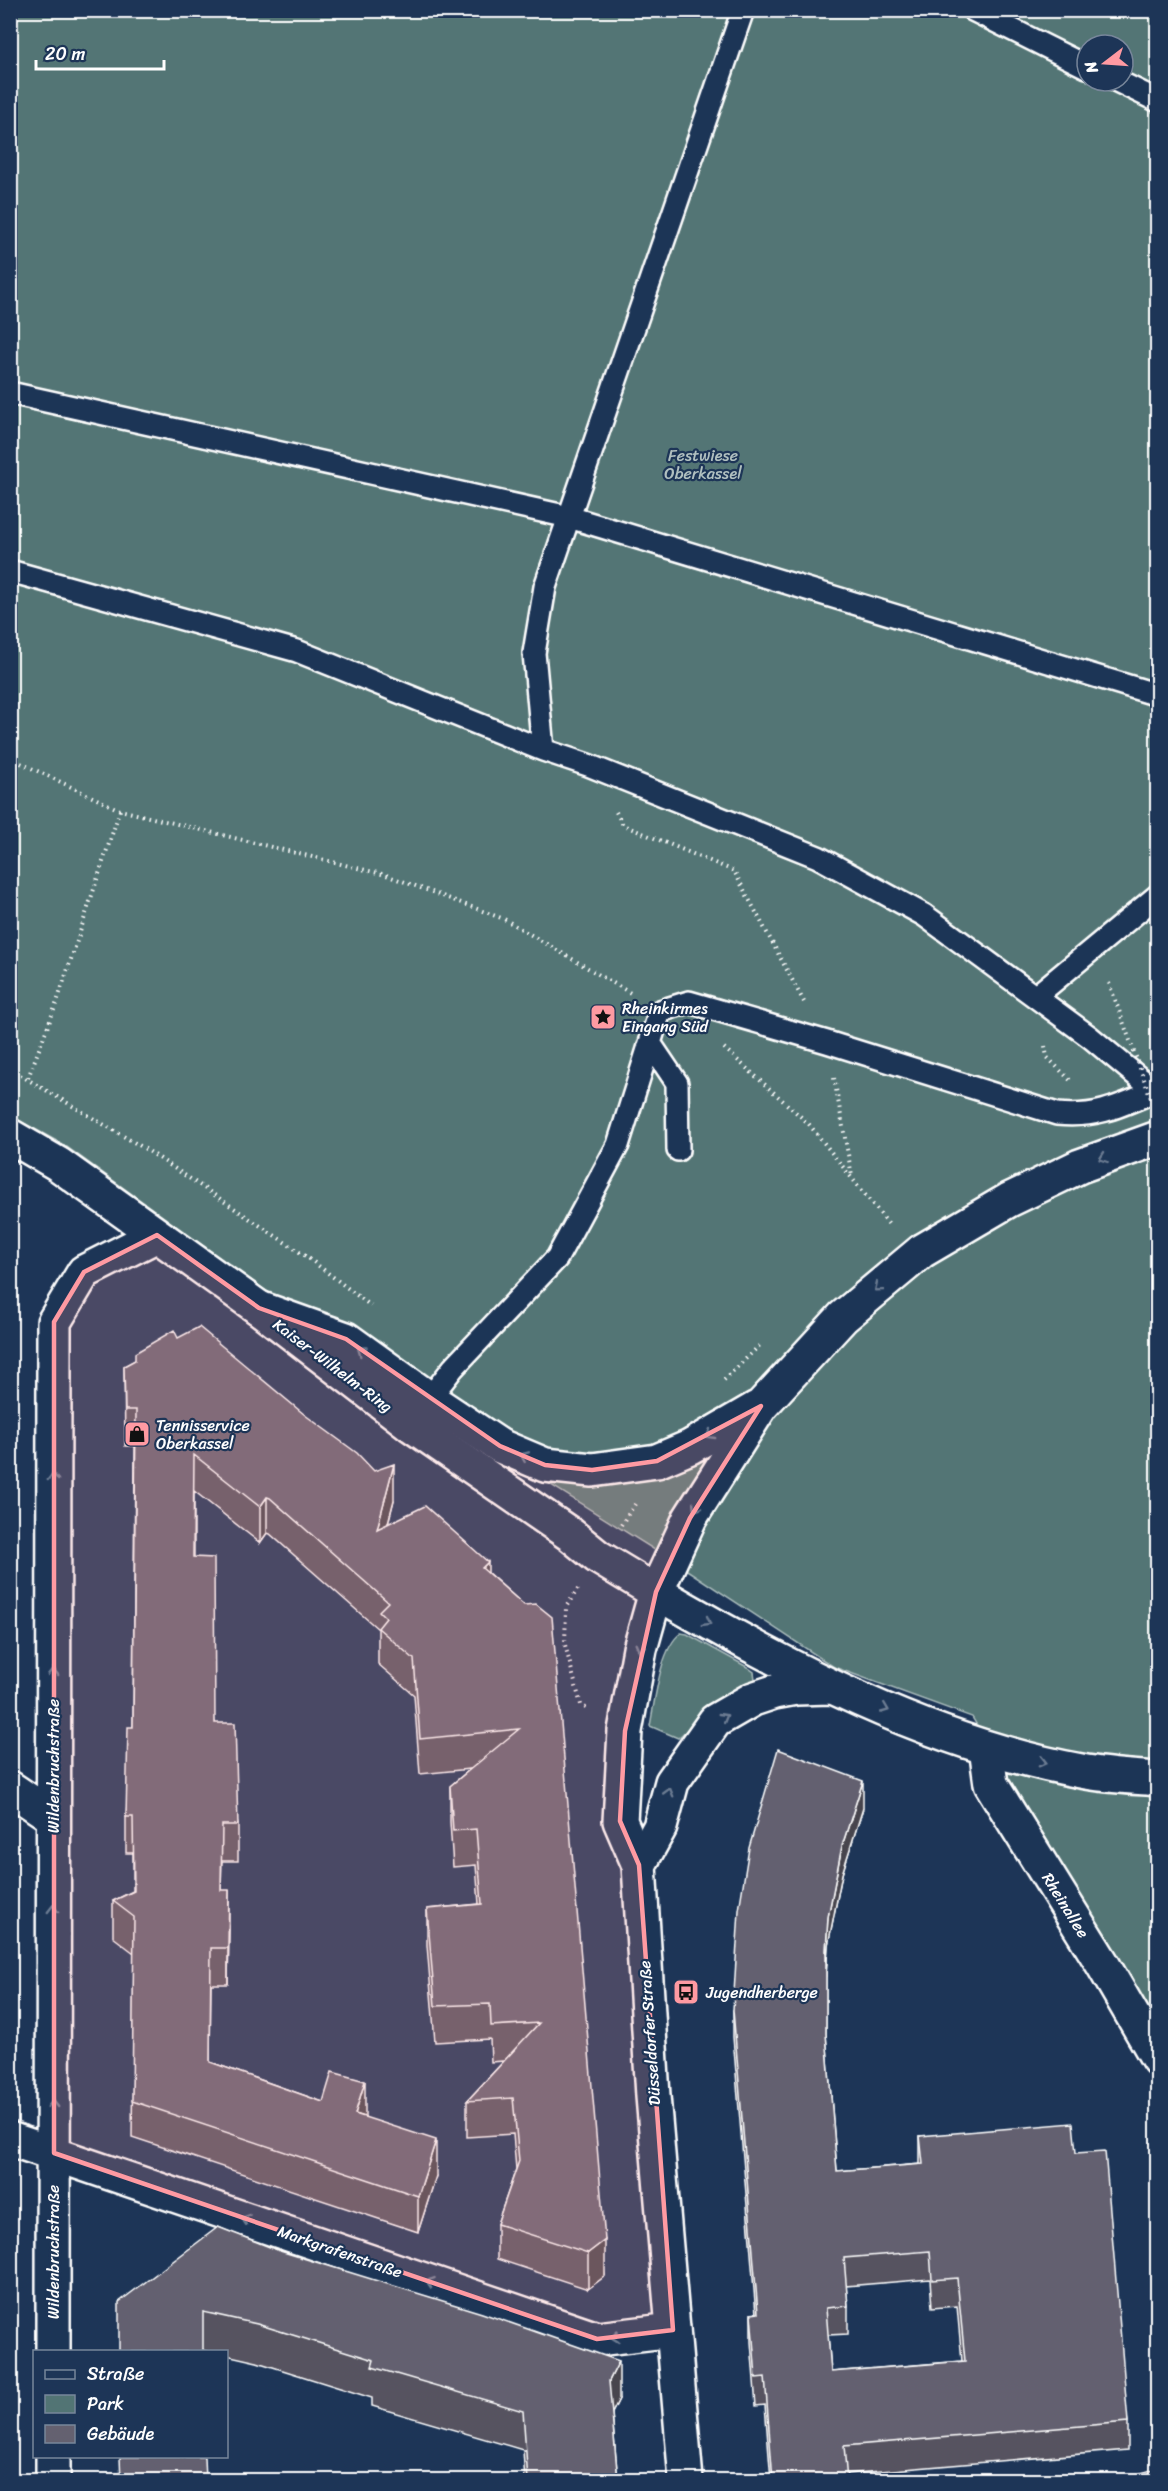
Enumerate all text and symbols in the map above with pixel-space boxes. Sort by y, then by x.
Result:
scale bar [36,33,164,71]
north arrow [1075,33,1135,93]
text: 20 m [45,38,85,70]
text: N [1075,57,1107,78]
park label: Festwiese Oberkassel [664,441,742,488]
place label: Rheinkirmes Eingang Süd [622,994,710,1041]
place icon: Rheinkirmes Eingang Süd [588,1002,618,1032]
one-way arrow [1098,1151,1109,1163]
one-way arrow [874,1281,885,1292]
street label: Kaiser-Wilhelm-Ring [266,1310,399,1420]
one-way arrow [357,1346,368,1357]
place label: Tennisservice Oberkassel [156,1411,250,1458]
shop icon: Tennisservice Oberkassel [122,1419,152,1449]
one-way arrow [706,1428,716,1439]
one-way arrow [520,1452,531,1464]
one-way arrow [47,1473,59,1482]
one-way arrow [692,1502,704,1512]
one-way arrow [701,1614,711,1626]
one-way arrow [635,1643,648,1653]
one-way arrow [47,1668,59,1677]
street label: Wildenbruchstraße [39,1699,68,1833]
one-way arrow [879,1702,890,1714]
one-way arrow [718,1712,728,1724]
one-way arrow [1038,1755,1048,1768]
one-way arrow [662,1787,675,1797]
street label: Rheinallee [1034,1867,1097,1944]
one-way arrow [47,1905,59,1914]
street label: Düsseldorfer Straße [630,1960,669,2106]
bus stop icon: Jugendherberge [671,1977,701,2007]
place label: Jugendherberge [705,1978,818,2007]
one-way arrow [47,2100,59,2109]
street label: Wildenbruchstraße [39,2185,68,2319]
one-way arrow [240,2213,251,2226]
street label: Markgrafenstraße [273,2217,406,2286]
one-way arrow [425,2276,436,2289]
one-way arrow [611,2330,620,2342]
legend [33,2350,228,2458]
text: Straße [87,2358,144,2390]
text: Park [87,2388,124,2420]
text: Gebäude [87,2418,155,2450]

